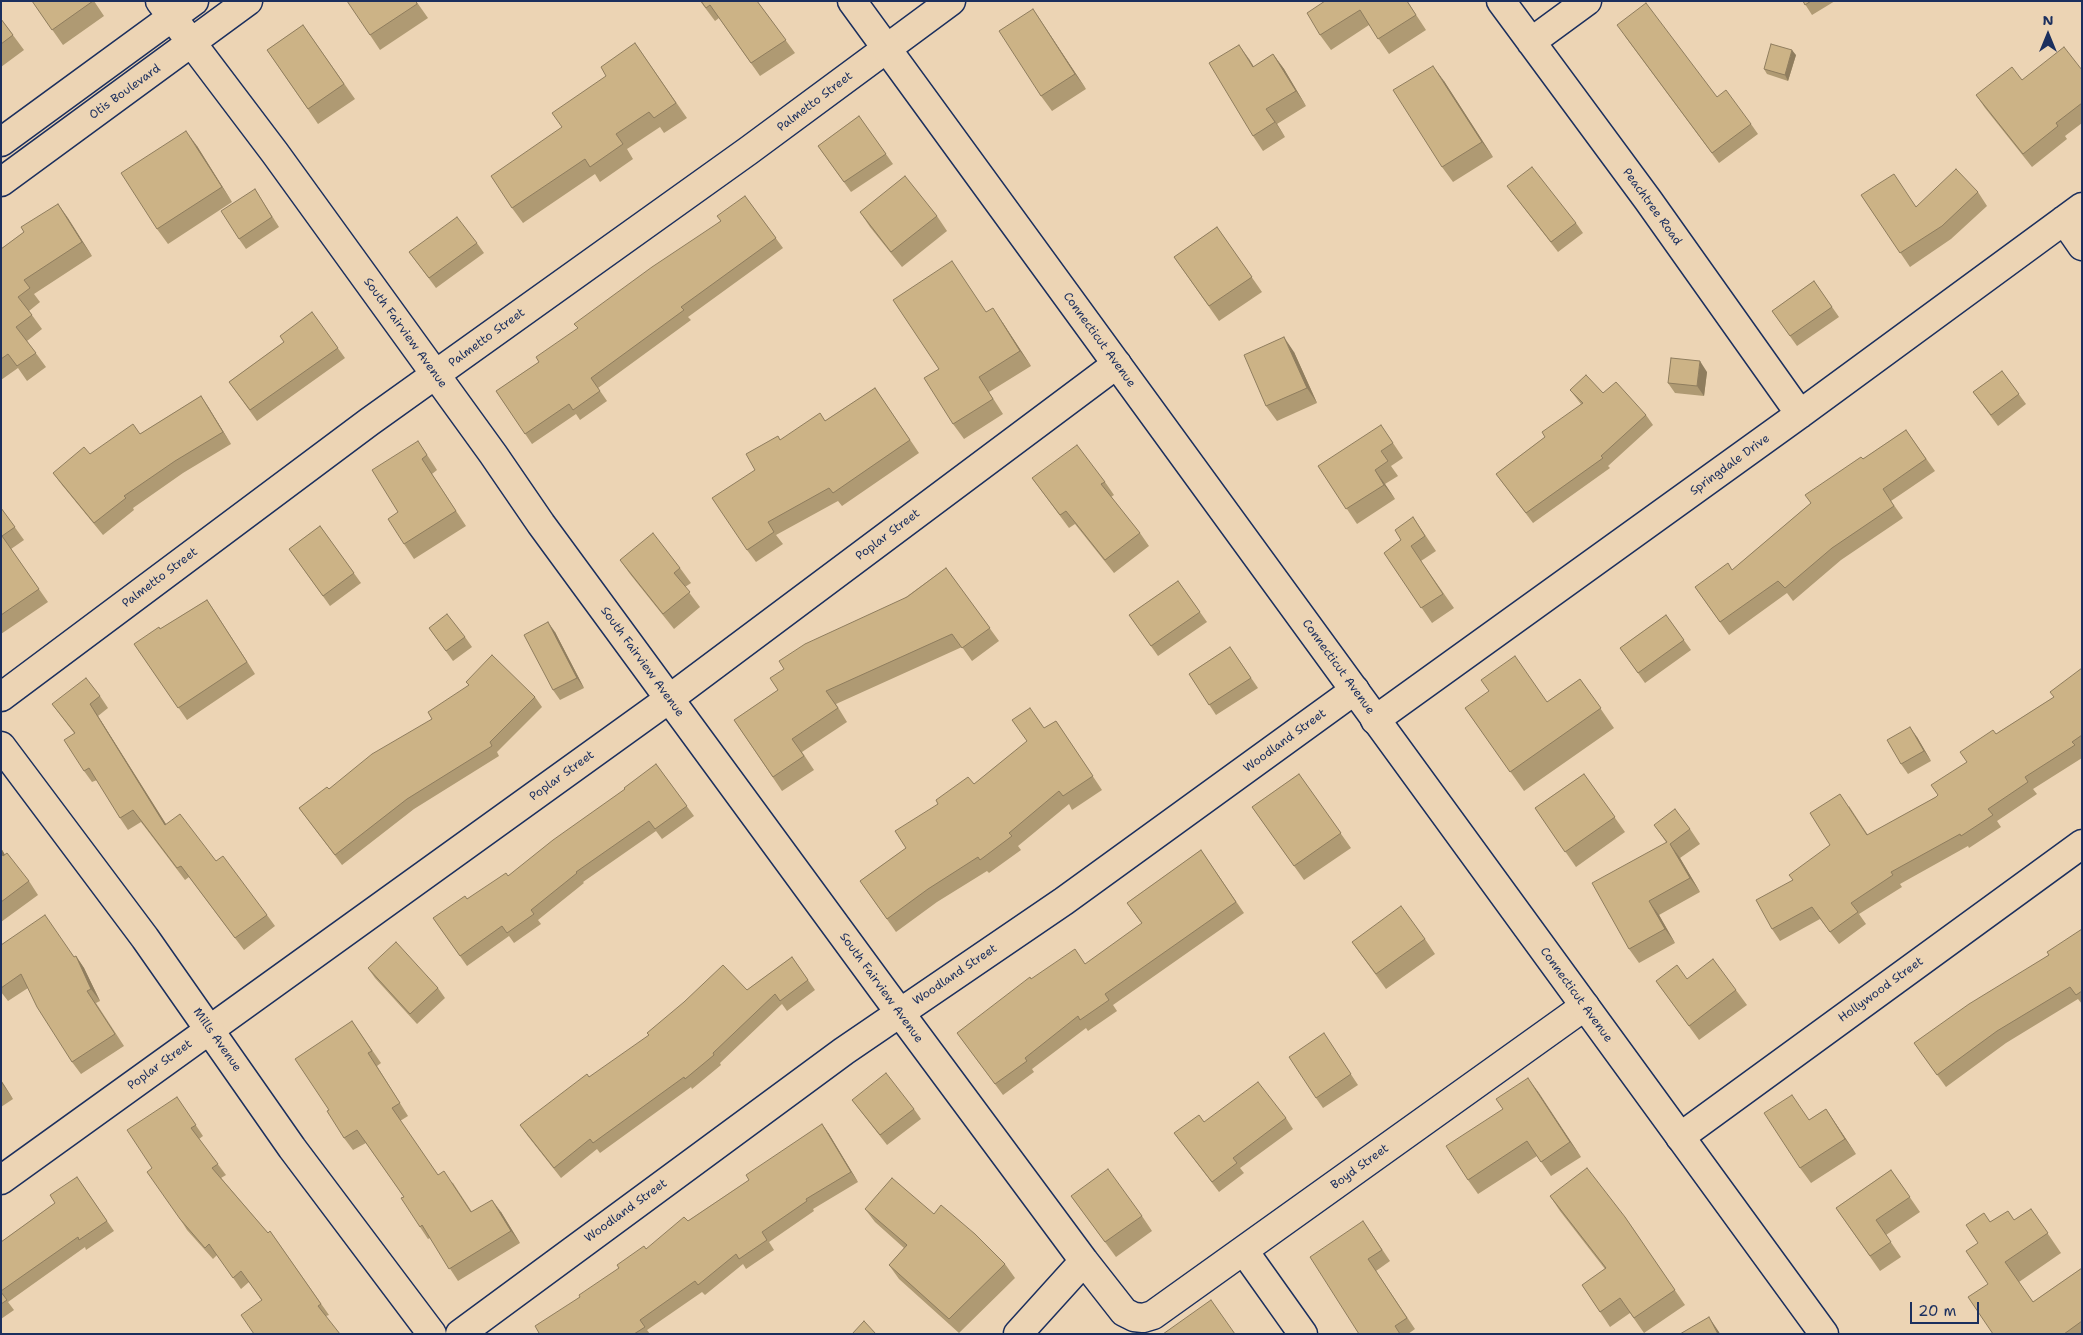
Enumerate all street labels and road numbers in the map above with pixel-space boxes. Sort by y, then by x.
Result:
street label: Otis Boulevard [87,61,163,123]
street label: Palmetto Street [774,69,856,135]
street label: Peachtree Road [1619,166,1685,248]
street label: South Fairview Avenue [360,275,450,391]
street label: Connecticut Avenue [1060,290,1138,390]
street label: Palmetto Street [446,305,528,371]
street label: Springdale Drive [1687,431,1773,499]
street label: Poplar Street [853,506,923,564]
street label: Palmetto Street [119,545,201,611]
street label: South Fairview Avenue [597,604,687,720]
street label: Connecticut Avenue [1299,617,1377,717]
street label: Woodland Street [1241,706,1329,776]
street label: Poplar Street [527,748,597,804]
street label: South Fairview Avenue [836,930,926,1046]
street label: Woodland Street [910,941,1000,1009]
street label: Connecticut Avenue [1537,945,1615,1045]
street label: Hollywood Street [1836,954,1926,1026]
street label: Mills Avenue [190,1005,244,1075]
street label: Poplar Street [125,1037,195,1093]
street label: Boyd Street [1328,1141,1392,1193]
street label: Woodland Street [582,1176,670,1246]

